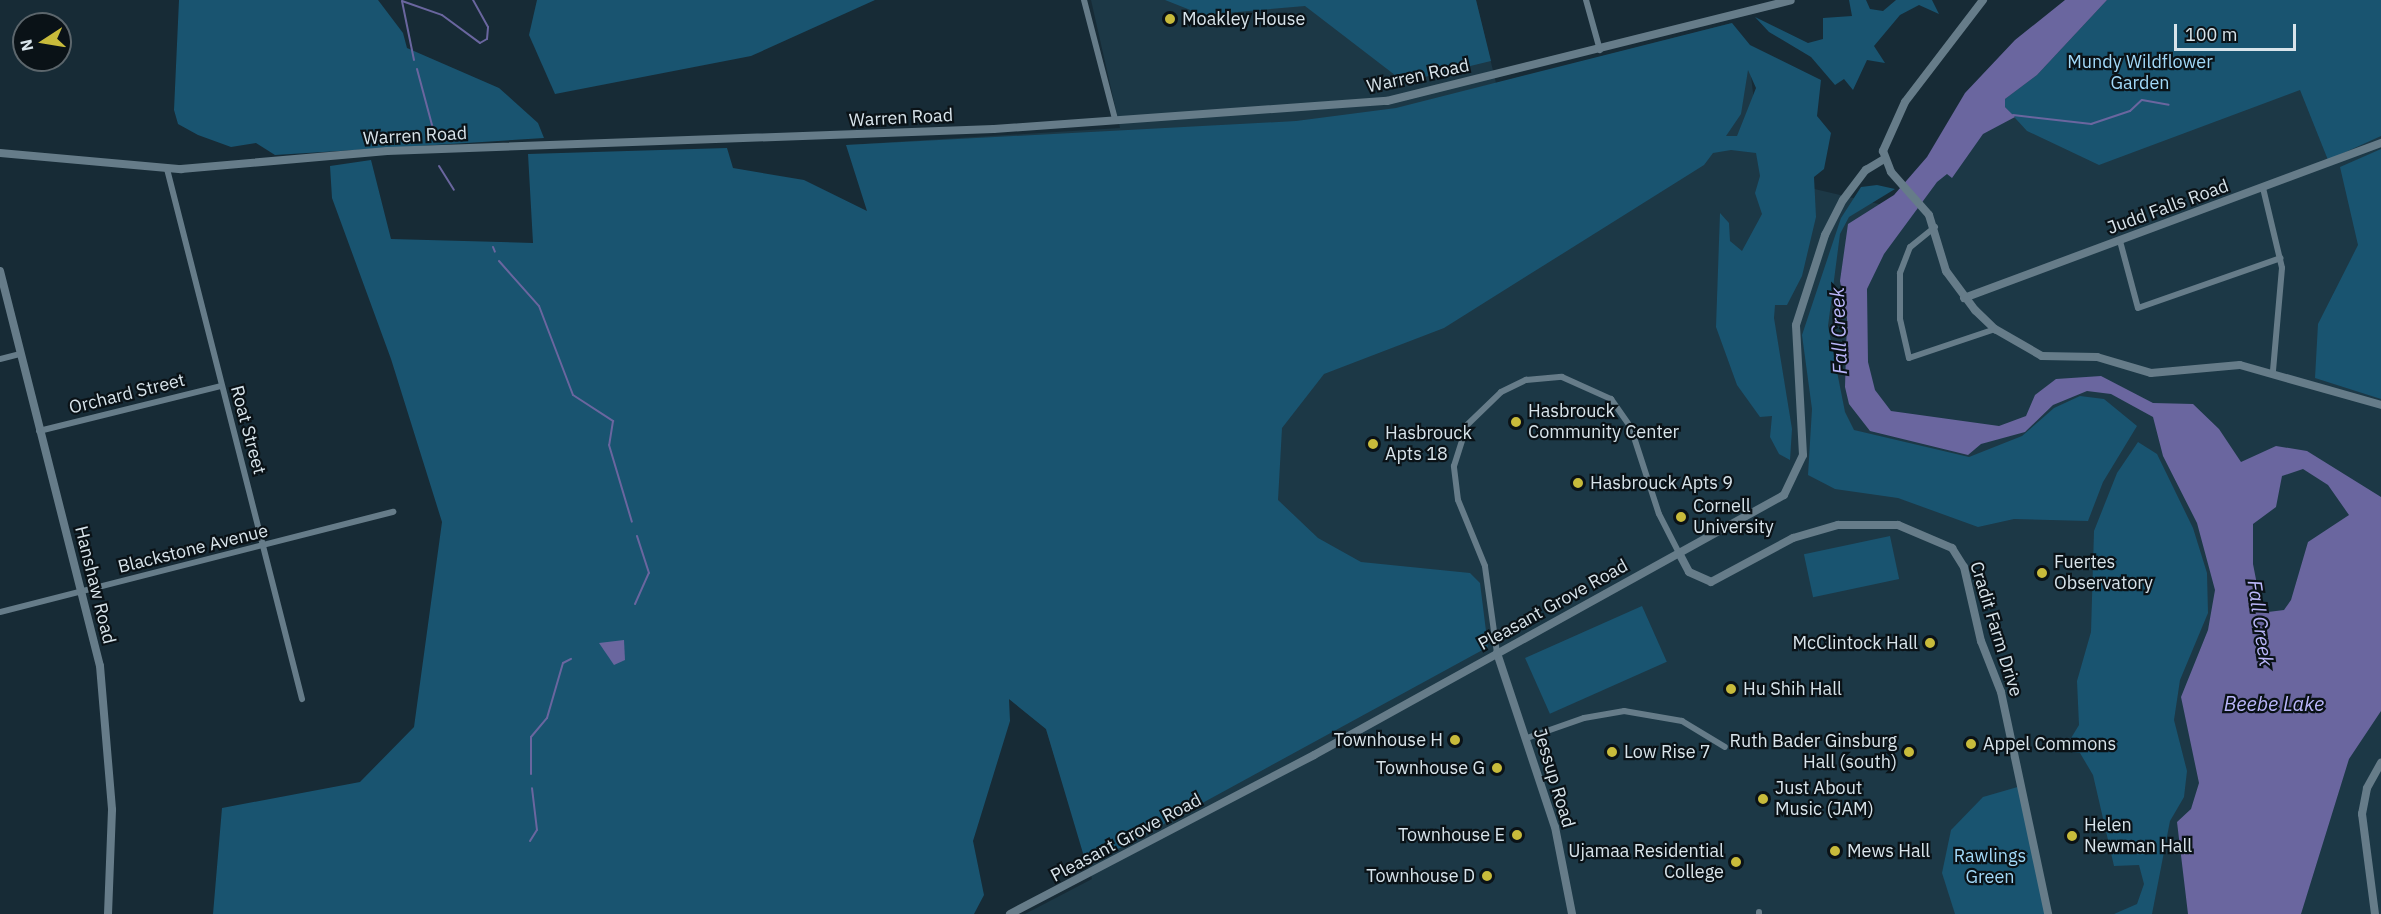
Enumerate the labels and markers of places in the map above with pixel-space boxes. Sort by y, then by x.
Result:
place label: Moakley House [1182,8,1305,30]
marker: Moakley House [1163,12,1177,26]
place label: Hasbrouck Community Center [1528,401,1679,444]
marker: Hasbrouck Community Center [1509,415,1523,429]
place label: Hasbrouck Apts 18 [1385,423,1472,466]
marker: Hasbrouck Apts 18 [1366,437,1380,451]
place label: Hasbrouck Apts 9 [1590,472,1733,494]
marker: Hasbrouck Apts 9 [1571,476,1585,490]
place label: Cornell University [1693,496,1774,538]
marker: Cornell University [1674,510,1688,524]
place label: Fuertes Observatory [2054,552,2153,594]
marker: Fuertes Observatory [2035,566,2049,580]
place label: McClintock Hall [1792,632,1918,654]
marker: McClintock Hall [1923,636,1937,650]
place label: Hu Shih Hall [1743,678,1842,700]
marker: Hu Shih Hall [1724,682,1738,696]
place label: Townhouse H [1334,729,1443,751]
place label: Ruth Bader Ginsburg Hall (south) [1730,731,1897,774]
marker: Townhouse H [1448,733,1462,747]
place label: Appel Commons [1983,733,2116,755]
marker: Appel Commons [1964,737,1978,751]
place label: Low Rise 7 [1624,741,1711,763]
marker: Low Rise 7 [1605,745,1619,759]
marker: Ruth Bader Ginsburg Hall (south) [1902,745,1916,759]
place label: Townhouse G [1376,757,1485,779]
marker: Townhouse G [1490,761,1504,775]
place label: Just About Music (JAM) [1775,778,1874,820]
marker: Just About Music (JAM) [1756,792,1770,806]
place label: Helen Newman Hall [2084,815,2192,858]
place label: Townhouse E [1398,824,1505,846]
marker: Townhouse E [1510,828,1524,842]
marker: Helen Newman Hall [2065,829,2079,843]
place label: Mews Hall [1847,840,1930,862]
place label: Ujamaa Residential College [1568,841,1724,884]
marker: Mews Hall [1828,844,1842,858]
marker: Ujamaa Residential College [1729,855,1743,869]
place label: Townhouse D [1366,865,1475,887]
marker: Townhouse D [1480,869,1494,883]

